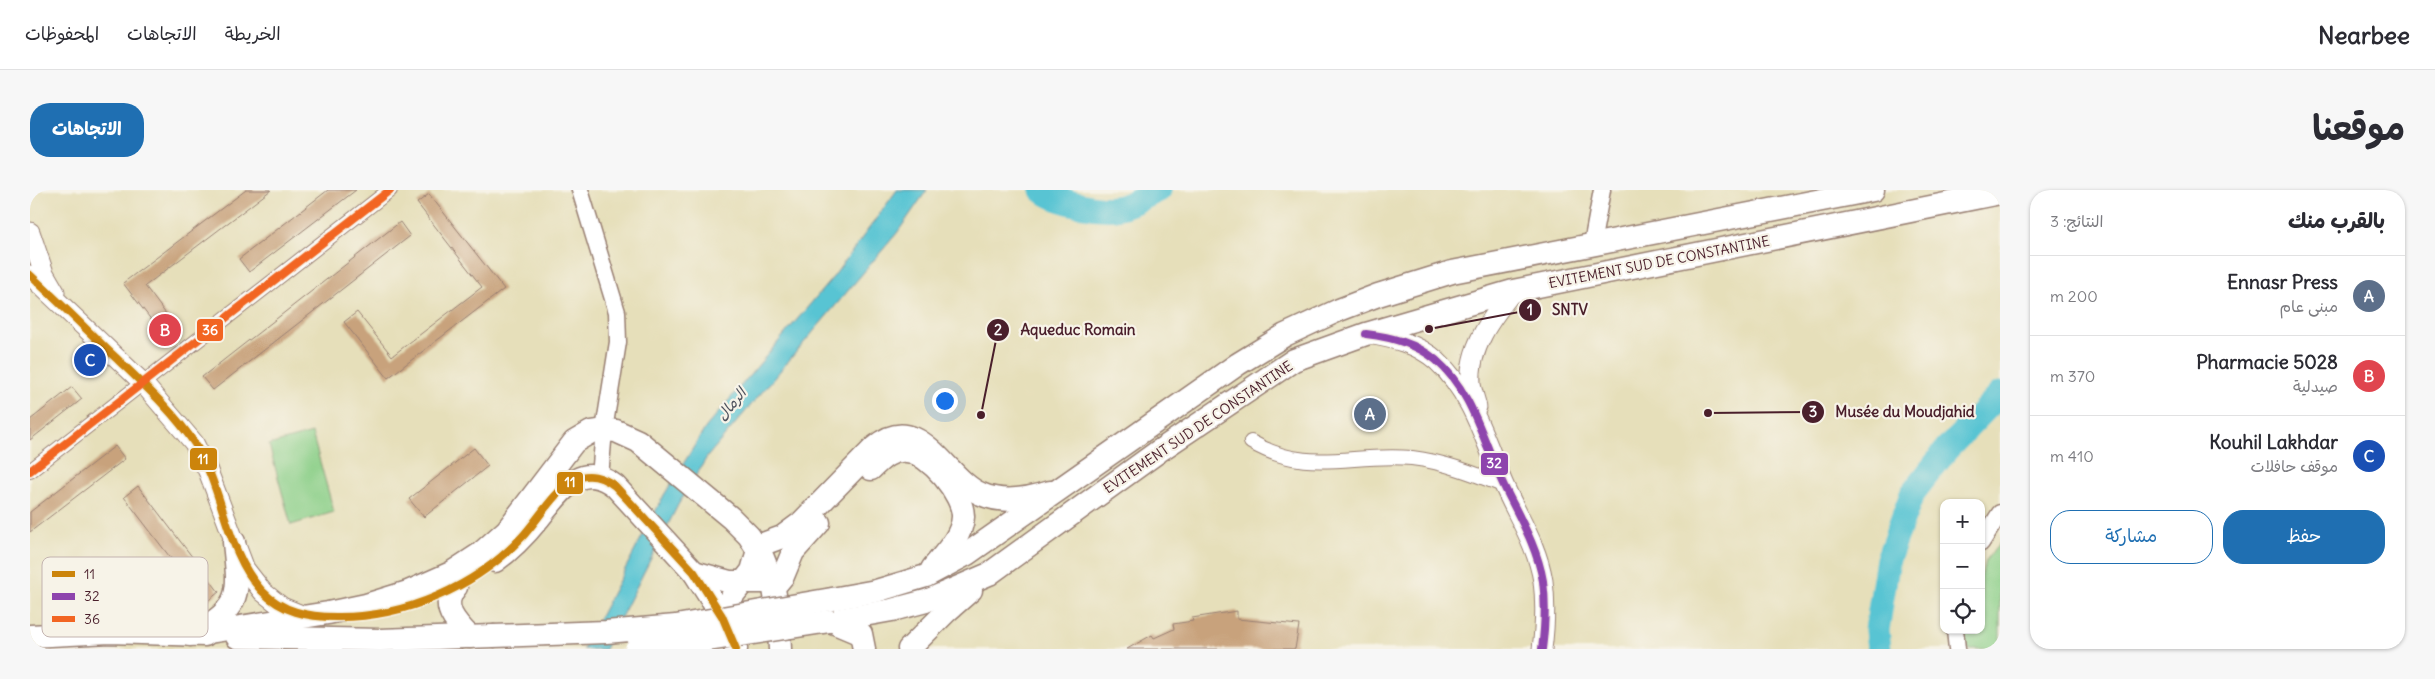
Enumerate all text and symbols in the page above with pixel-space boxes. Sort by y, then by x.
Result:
text: Nearbee [2318,20,2410,50]
text: المحفوظات [25,22,99,45]
text: الاتجاهات [127,22,197,45]
text: الخريطة [225,22,281,45]
button: الاتجاهات [30,103,144,157]
text: موقعنا [2312,105,2405,149]
text: بالقرب منك [2288,207,2385,234]
text: النتائج: 3 [2050,211,2103,231]
street label: EVITEMENT SUD DE CONSTANTINE [1547,232,1771,292]
text: Ennasr Press [2227,270,2338,294]
text: 200 m [2050,286,2098,306]
text: A [2364,286,2374,306]
callout: SNTV [1517,295,1598,325]
text: مبنى عام [2279,296,2338,316]
text: 1 [1527,300,1533,319]
text: SNTV [1552,300,1589,319]
pin: B [149,311,181,349]
callout: Aqueduc Romain [986,315,1146,345]
line badge: 36 [196,318,224,342]
text: 2 [994,320,1002,339]
text: Aqueduc Romain [1020,320,1136,340]
text: 36 [202,321,218,339]
pin: C [74,341,106,379]
text: Pharmacie 5028 [2196,350,2338,374]
street label: EVITEMENT SUD DE CONSTANTINE [1100,357,1296,497]
text: 370 m [2050,366,2095,386]
text: B [2364,366,2374,386]
text: صيدلية [2293,376,2338,396]
water label: الرمال [712,382,751,424]
your location [932,388,958,414]
pin: A [1354,395,1386,433]
callout: Musée du Moudjahid [1800,397,1984,427]
text: 3 [1809,402,1817,421]
text: Musée du Moudjahid [1835,402,1975,421]
text: Kouhil Lakhdar [2209,430,2338,454]
text: 410 m [2050,446,2094,466]
text: C [2364,446,2374,466]
line badge: 11 [189,447,218,471]
text: 11 [197,450,209,468]
line badge: 32 [1480,452,1509,476]
text: 32 [1486,454,1502,472]
text: موقف حافلات [2250,456,2338,476]
line badge: 11 [556,471,584,495]
text: 11 [564,473,576,491]
map controls [1940,499,1985,634]
button: + [1940,499,1985,544]
button: مشاركة [2050,510,2213,564]
button: حفظ [2223,510,2385,564]
button: − [1940,544,1985,589]
legend [42,557,208,637]
text: 11 [84,565,95,583]
text: 32 [84,587,100,605]
button: locate [1940,589,1985,634]
text: 36 [84,610,100,628]

